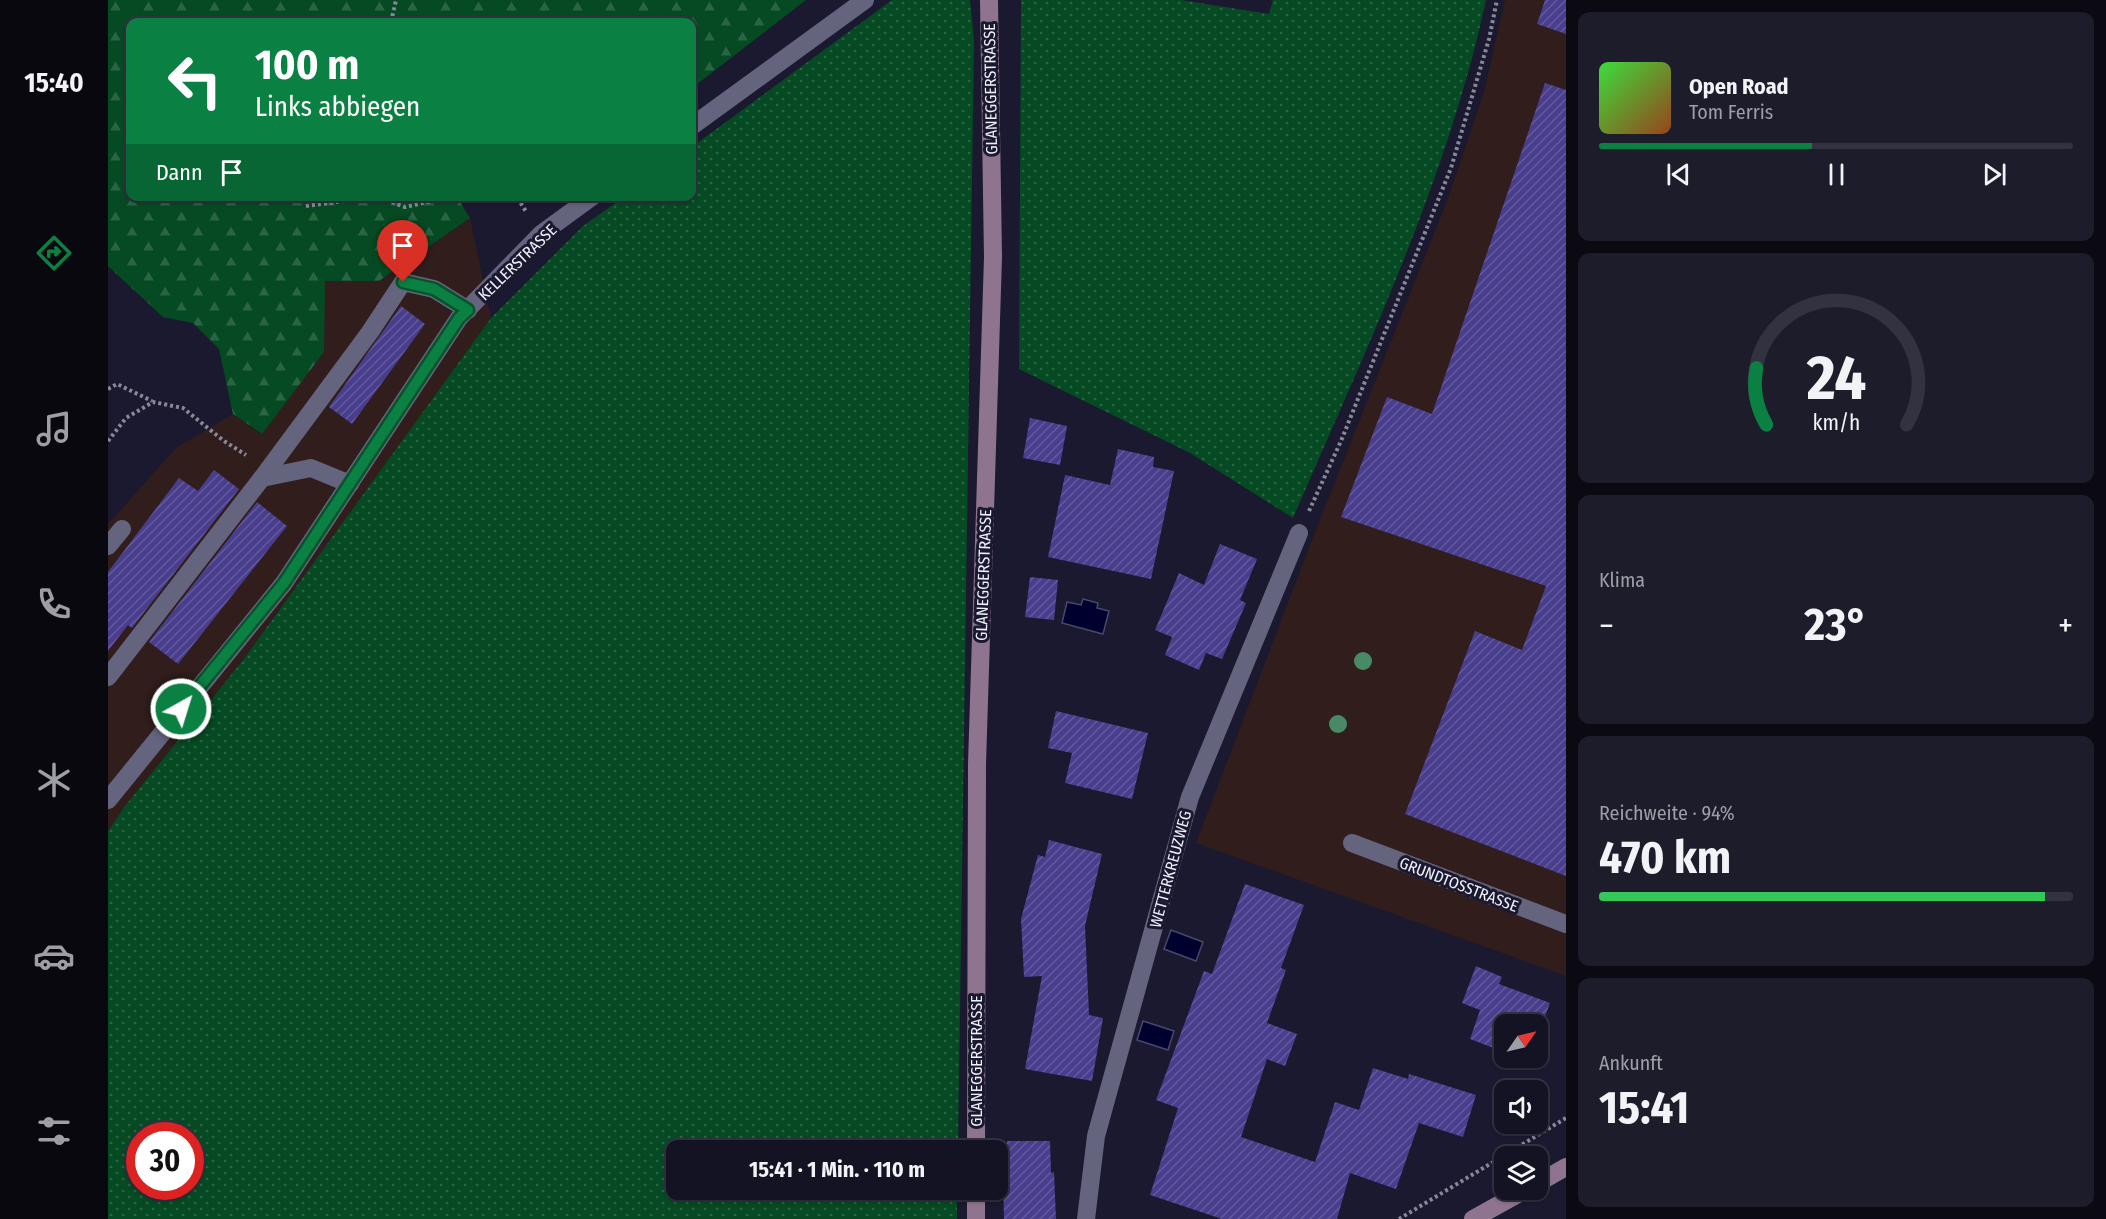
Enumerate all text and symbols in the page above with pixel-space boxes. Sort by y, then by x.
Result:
street label: GLANEGGERSTRASSE [980,23,1001,155]
text: 100 m [255,40,359,90]
icon: left [156,42,234,120]
text: 15:40 [24,67,84,99]
text: Open Road [1689,73,1789,100]
text: Links abbiegen [255,91,420,123]
text: Tom Ferris [1689,100,1773,124]
icon: arrive [215,156,248,189]
icon: previous [1662,158,1695,191]
icon: pause [1820,158,1853,191]
icon: next [1978,158,2011,191]
text: Dann [156,159,203,186]
pin [377,220,428,282]
street label: KELLERSTRASSE [474,220,560,304]
icon: arrive [386,229,419,262]
icon: directions [33,232,75,274]
text: 24 [1805,341,1866,416]
icon: music [33,408,75,450]
text: km/h [1812,411,1860,437]
street label: GLANEGGERSTRASSE [972,509,995,641]
text: Klima [1599,568,1645,592]
icon: phone [33,583,75,625]
text: 23° [1804,598,1868,652]
text: − [1599,606,1614,646]
text: + [2058,606,2073,646]
position arrow [149,677,213,741]
icon: climate [33,759,75,801]
text: Reichweite · 94% [1599,801,1735,825]
street label: WETTERKREUZWEG [1146,808,1195,930]
text: 470 km [1599,831,1731,885]
street label: GRUNDTOSSTRASSE [1397,853,1521,916]
icon: car [33,935,75,977]
street label: GLANEGGERSTRASSE [967,995,986,1127]
north arrow [1494,1014,1548,1068]
map controls [1494,1014,1548,1200]
text: Ankunft [1599,1051,1663,1075]
button: sound [1494,1080,1548,1134]
text: 15:41 [1599,1081,1689,1135]
icon: filters [33,1110,75,1152]
speed limit sign: 30 [126,1122,204,1200]
button: layers [1494,1146,1548,1200]
text: 15:41 · 1 Min. · 110 m [749,1156,925,1183]

